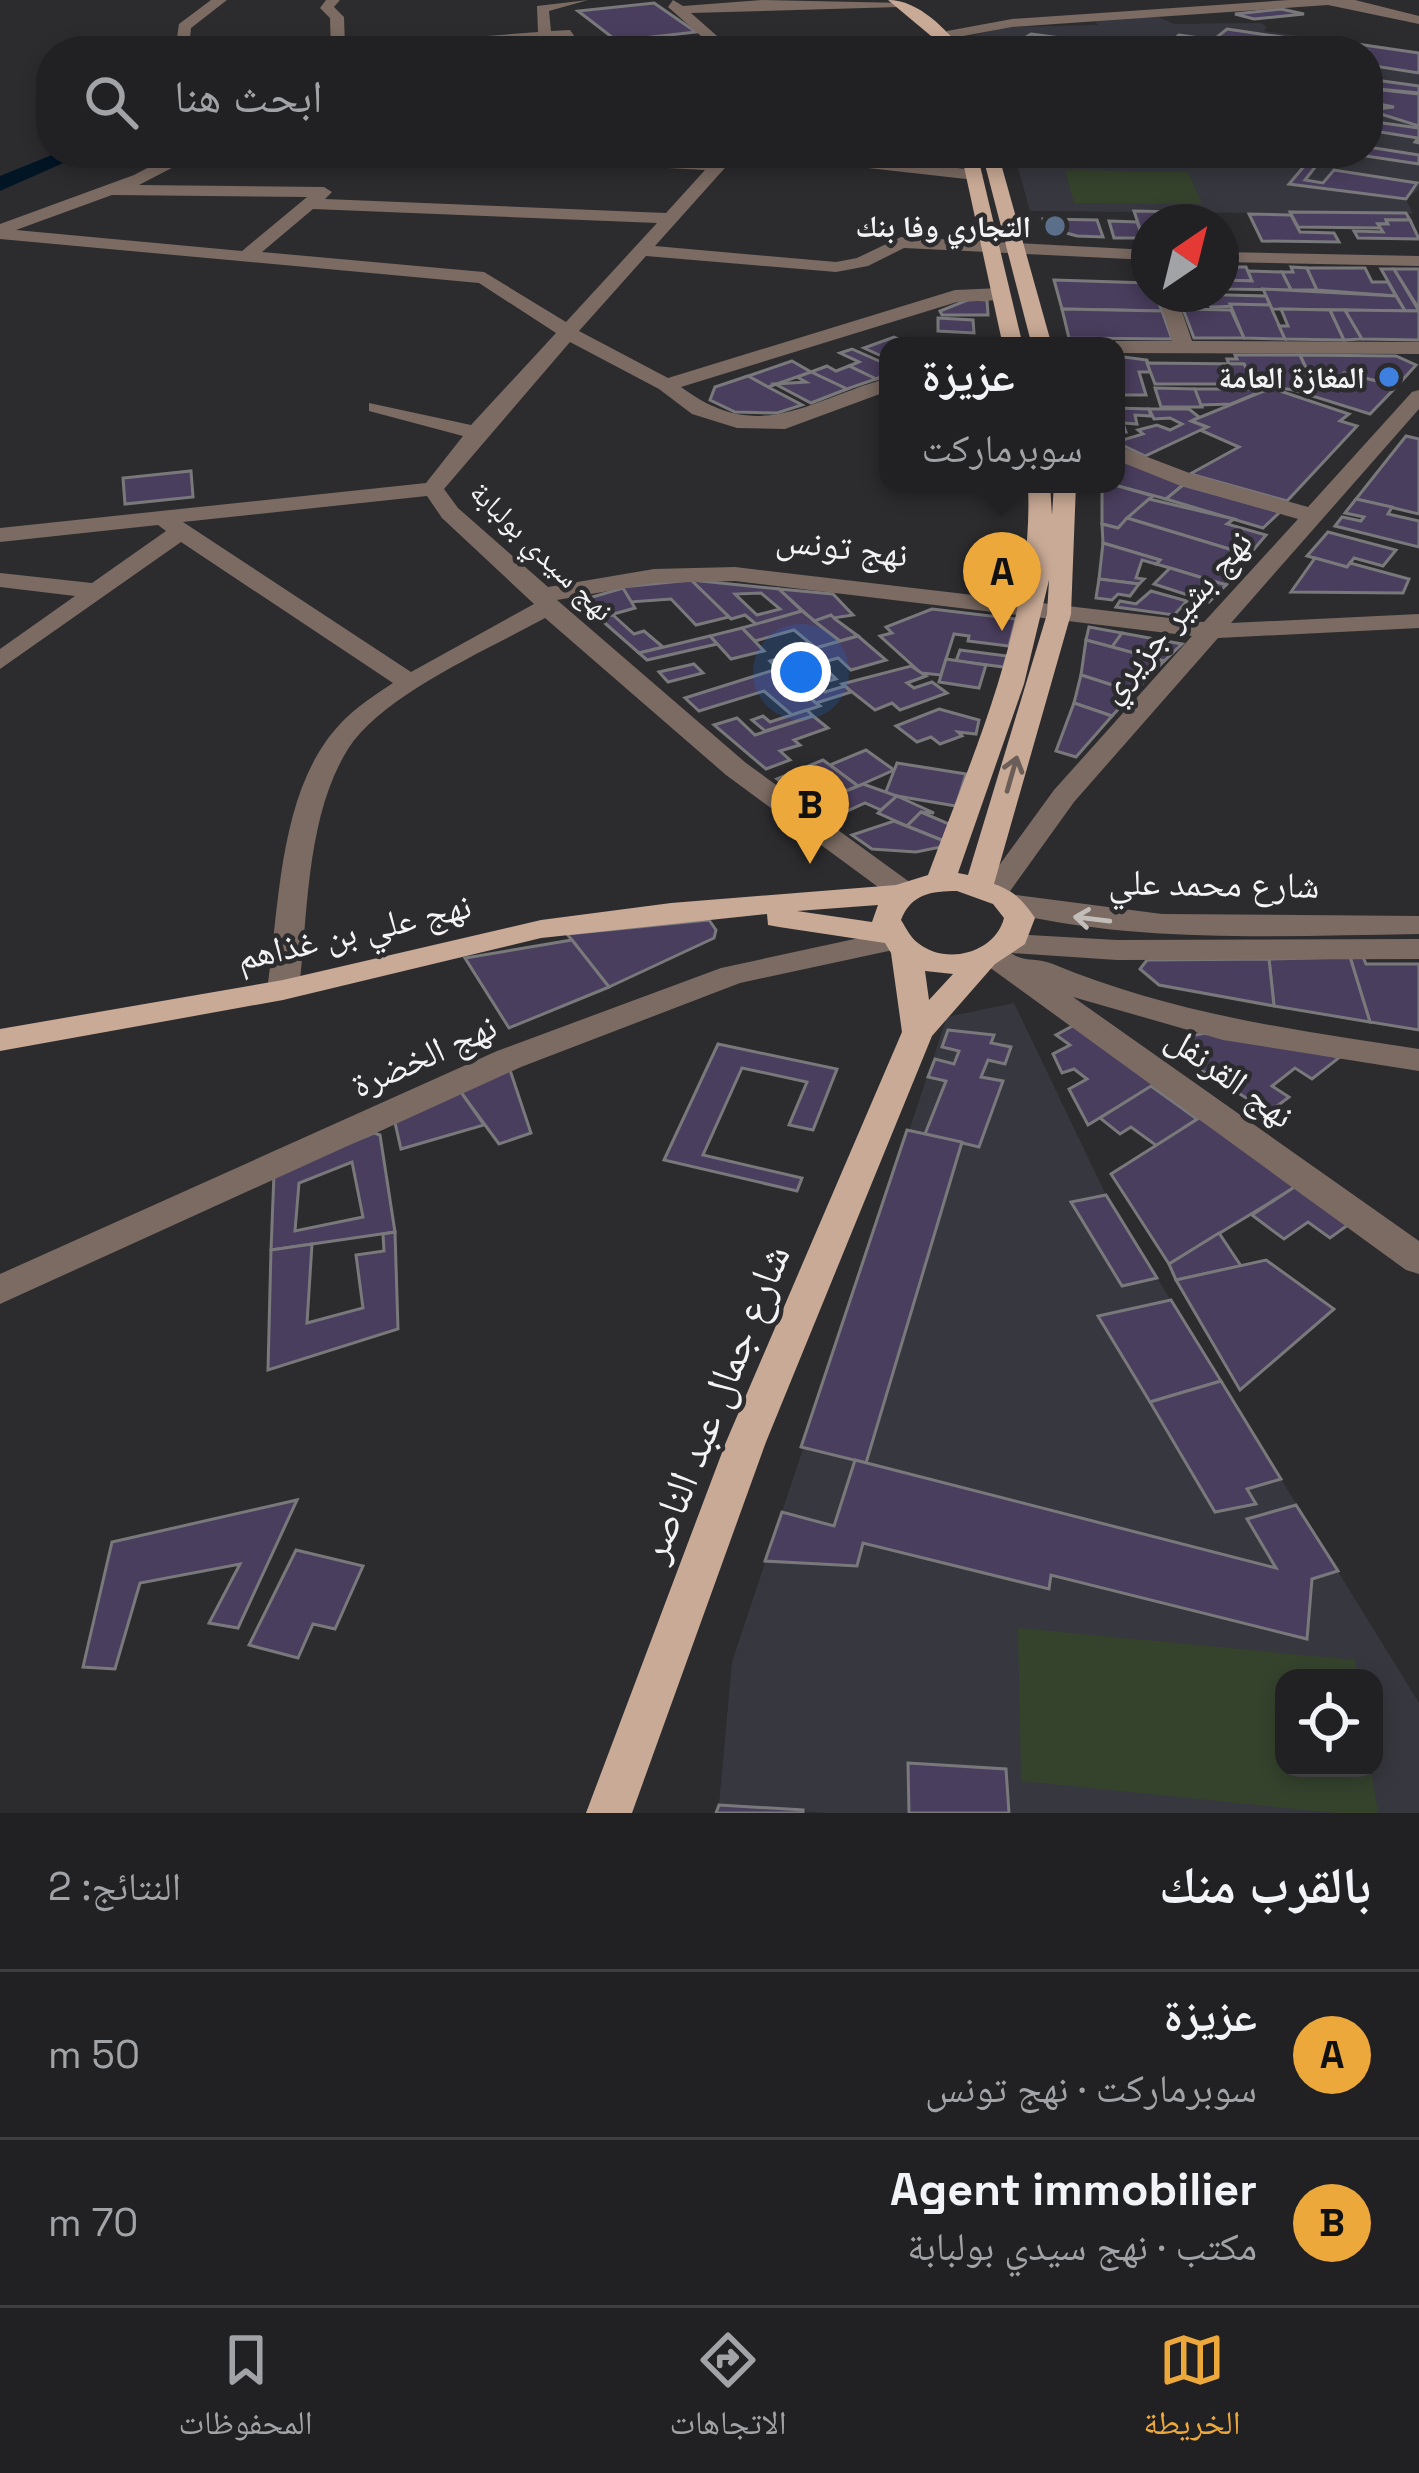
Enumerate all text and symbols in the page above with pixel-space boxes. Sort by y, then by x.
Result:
search box [36,36,1383,168]
text: ابحث هنا [174,68,323,125]
icon: search [78,69,144,135]
north arrow [1131,204,1239,312]
place label: التجاري وفا بنك [855,207,1031,250]
marker: التجاري وفا بنك [1042,213,1068,239]
popup [879,337,1125,493]
text: عزيزة [921,347,1015,404]
place label: المغازة العامة [1219,358,1365,397]
marker: المغازة العامة [1376,364,1402,390]
text: سوبرماركت [921,424,1083,473]
street label: نهج سيدي بولبابة [459,473,622,633]
street label: نهج تونس [773,516,911,578]
street label: نهج بشير جزيري [1087,520,1266,715]
pin: A [963,532,1041,631]
your location [771,642,831,702]
one-way arrow [1002,756,1024,794]
pin: B [771,765,849,864]
street label: شارع محمد علي [1108,859,1320,914]
street label: نهج علي بن غذاهم [232,883,477,986]
one-way arrow [1074,908,1113,930]
street label: نهج الخضرة [344,1004,504,1108]
street label: نهج القرنفل [1157,1015,1303,1139]
street label: شارع جمال عبد الناصر [626,1237,802,1570]
map controls [1275,1669,1383,1777]
button: locate [1275,1669,1383,1777]
text: بالقرب منك [1159,1853,1371,1918]
text: النتائج: 2 [48,1862,181,1911]
text: عزيزة [1164,1987,1257,2044]
text: 50 m [48,2030,140,2079]
text: A [1320,2030,1344,2079]
text: سوبرماركت · نهج تونس [925,2064,1257,2113]
text: Agent immobilier [890,2161,1257,2218]
text: 70 m [48,2198,138,2247]
text: B [1319,2198,1345,2247]
text: مكتب · نهج سيدي بولبابة [907,2222,1257,2271]
tab: المحفوظات [178,2327,313,2455]
tab: الاتجاهات [669,2327,787,2455]
tab: الخريطة [1143,2327,1241,2455]

